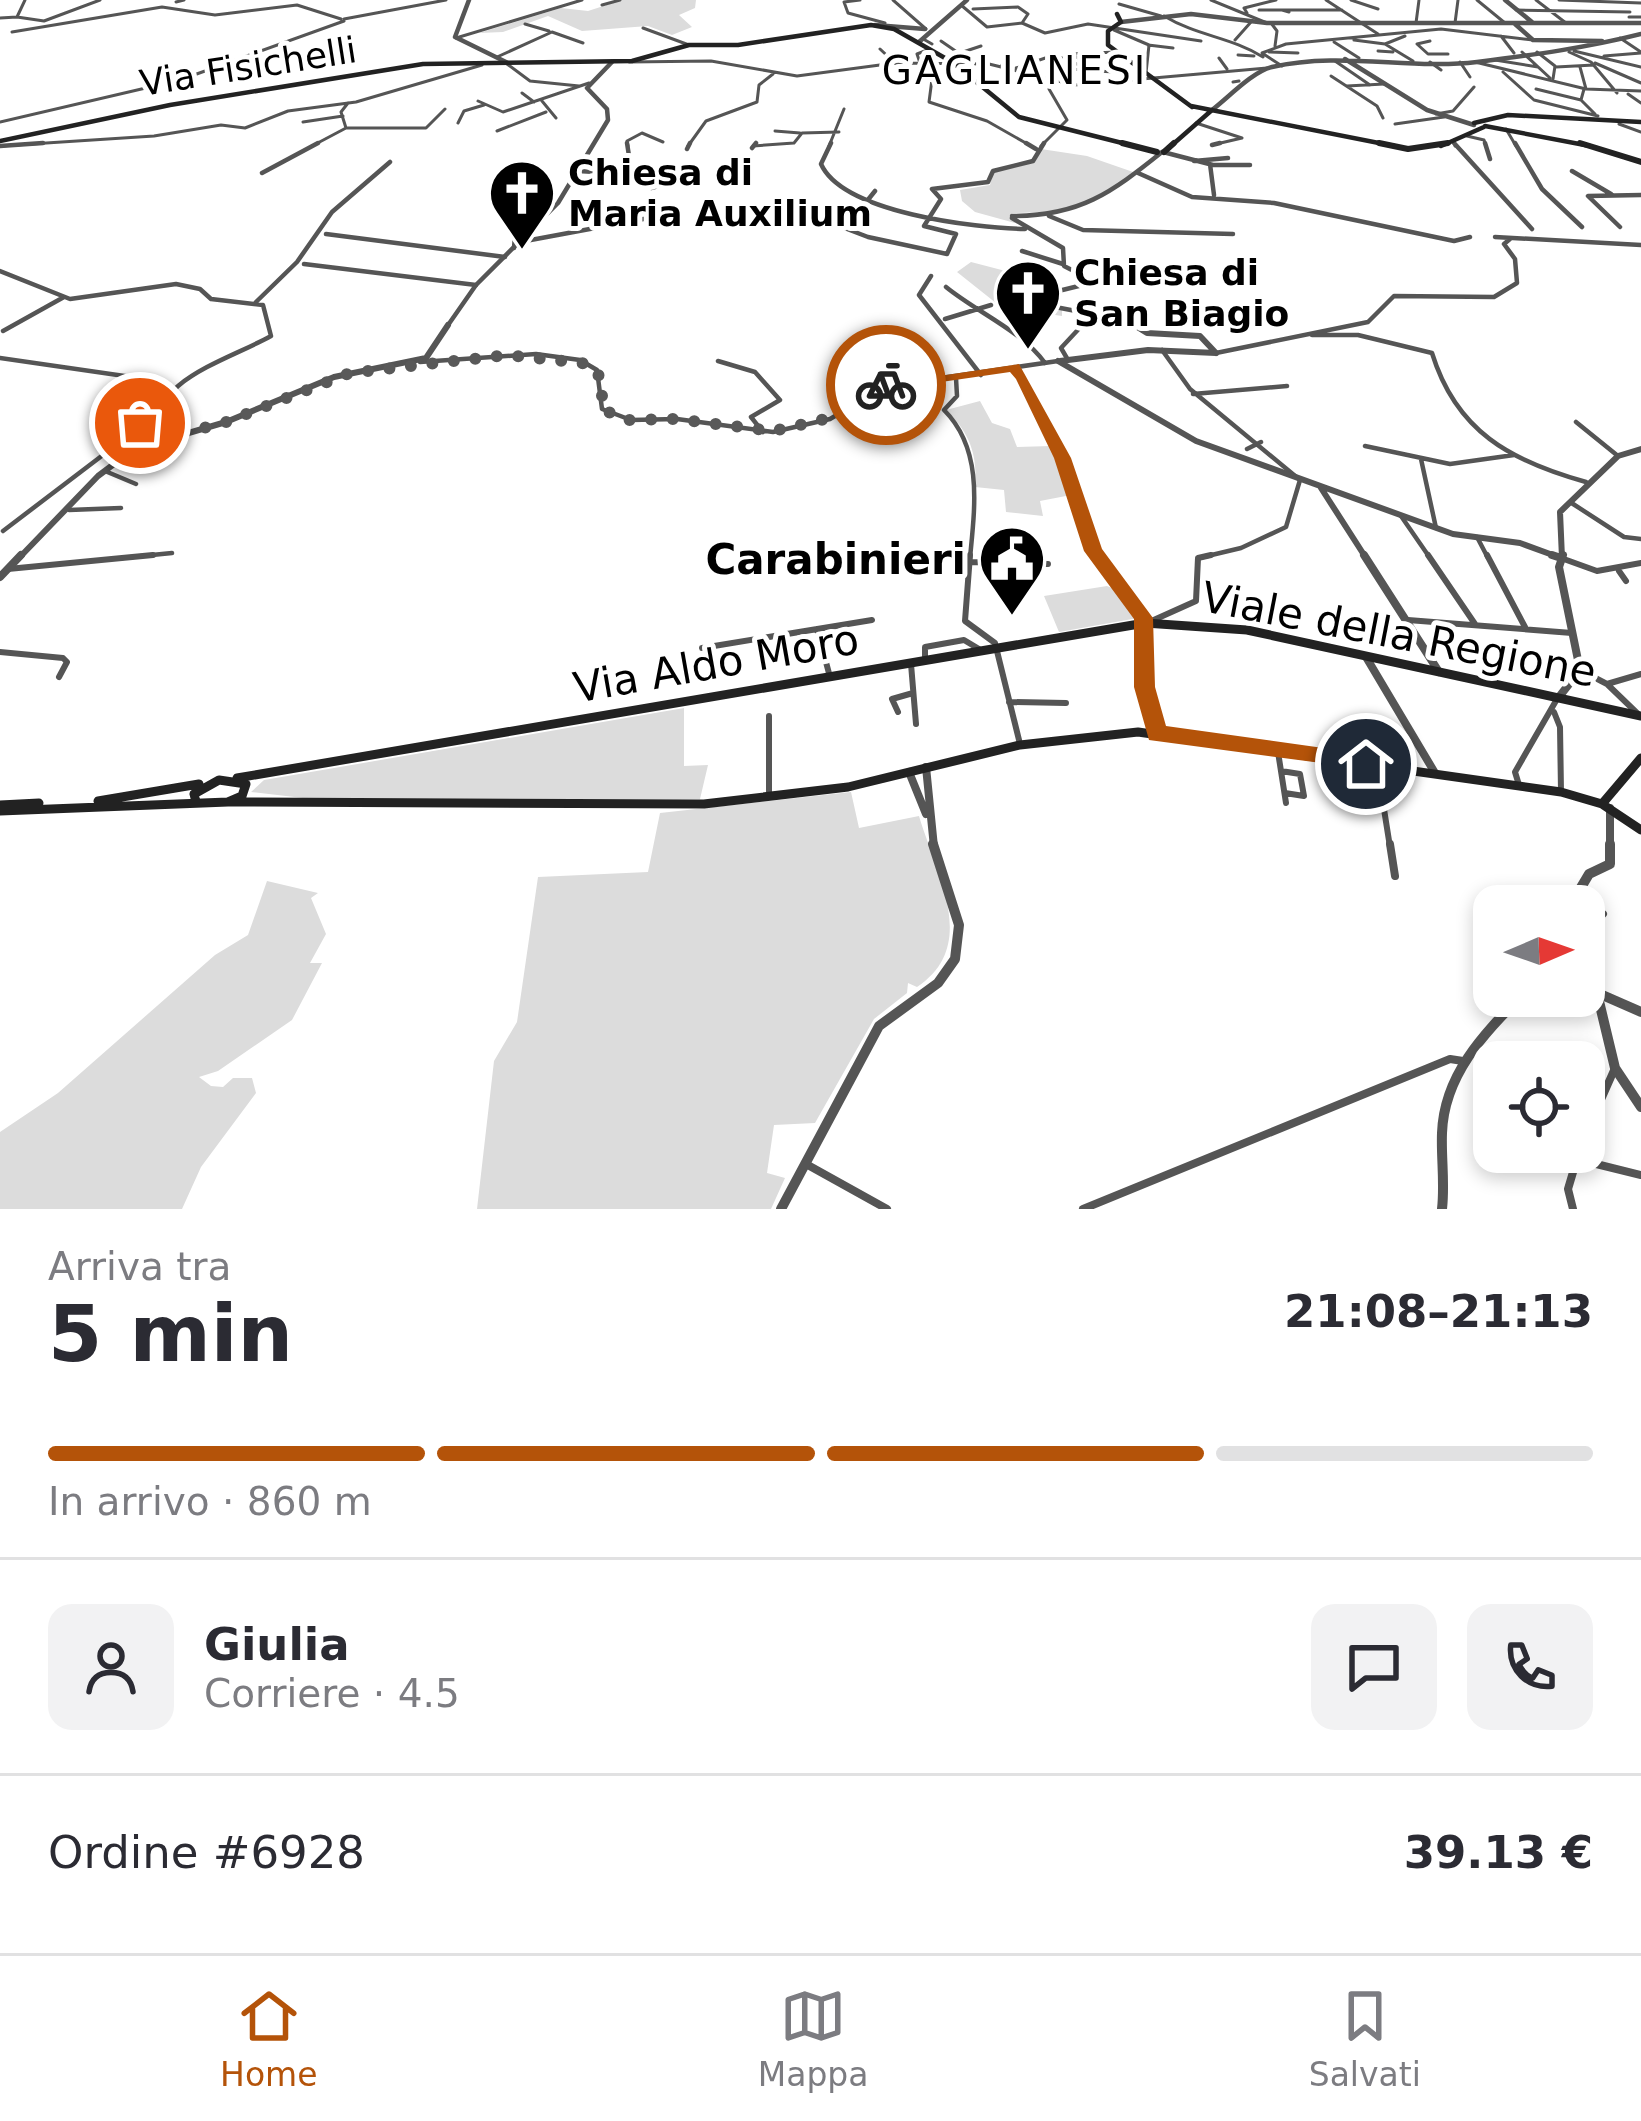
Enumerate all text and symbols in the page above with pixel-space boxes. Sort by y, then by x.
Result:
street label: Via Fisichelli [137,29,359,104]
district label: GAGLIANESI [882,48,1148,93]
place label: Chiesa di Maria Auxilium [568,152,872,234]
church icon: Chiesa di Maria Auxilium [487,158,557,252]
place label: Chiesa di San Biagio [1074,252,1289,334]
church icon: Chiesa di San Biagio [993,258,1063,352]
courier [826,325,946,445]
icon: bike [853,352,919,418]
pin [89,372,191,474]
icon: bag [107,390,173,456]
public building icon: Carabinieri [977,524,1047,618]
place label: Carabinieri [705,535,966,584]
street label: Viale della Regione [1198,572,1600,697]
street label: Via Aldo Moro [570,614,862,713]
pin [1315,713,1417,815]
icon: home [1333,731,1399,797]
north arrow [1473,885,1605,1017]
map controls [1473,885,1605,1173]
button: locate [1473,1041,1605,1173]
text: Arriva tra [48,1244,232,1289]
text: 21:08–21:13 [1284,1285,1593,1338]
text: 5 min [48,1289,293,1379]
text: In arrivo · 860 m [48,1479,372,1524]
button: person [48,1604,174,1730]
button: chat [1311,1604,1437,1730]
button: phone [1467,1604,1593,1730]
text: Giulia [204,1618,350,1671]
text: Corriere · 4.5 [204,1671,460,1716]
text: Ordine #6928 [48,1826,365,1879]
text: 39.13 € [1404,1826,1593,1879]
tab: Home [220,1983,318,2094]
tab: Mappa [758,1983,869,2094]
tab: Salvati [1309,1983,1421,2094]

